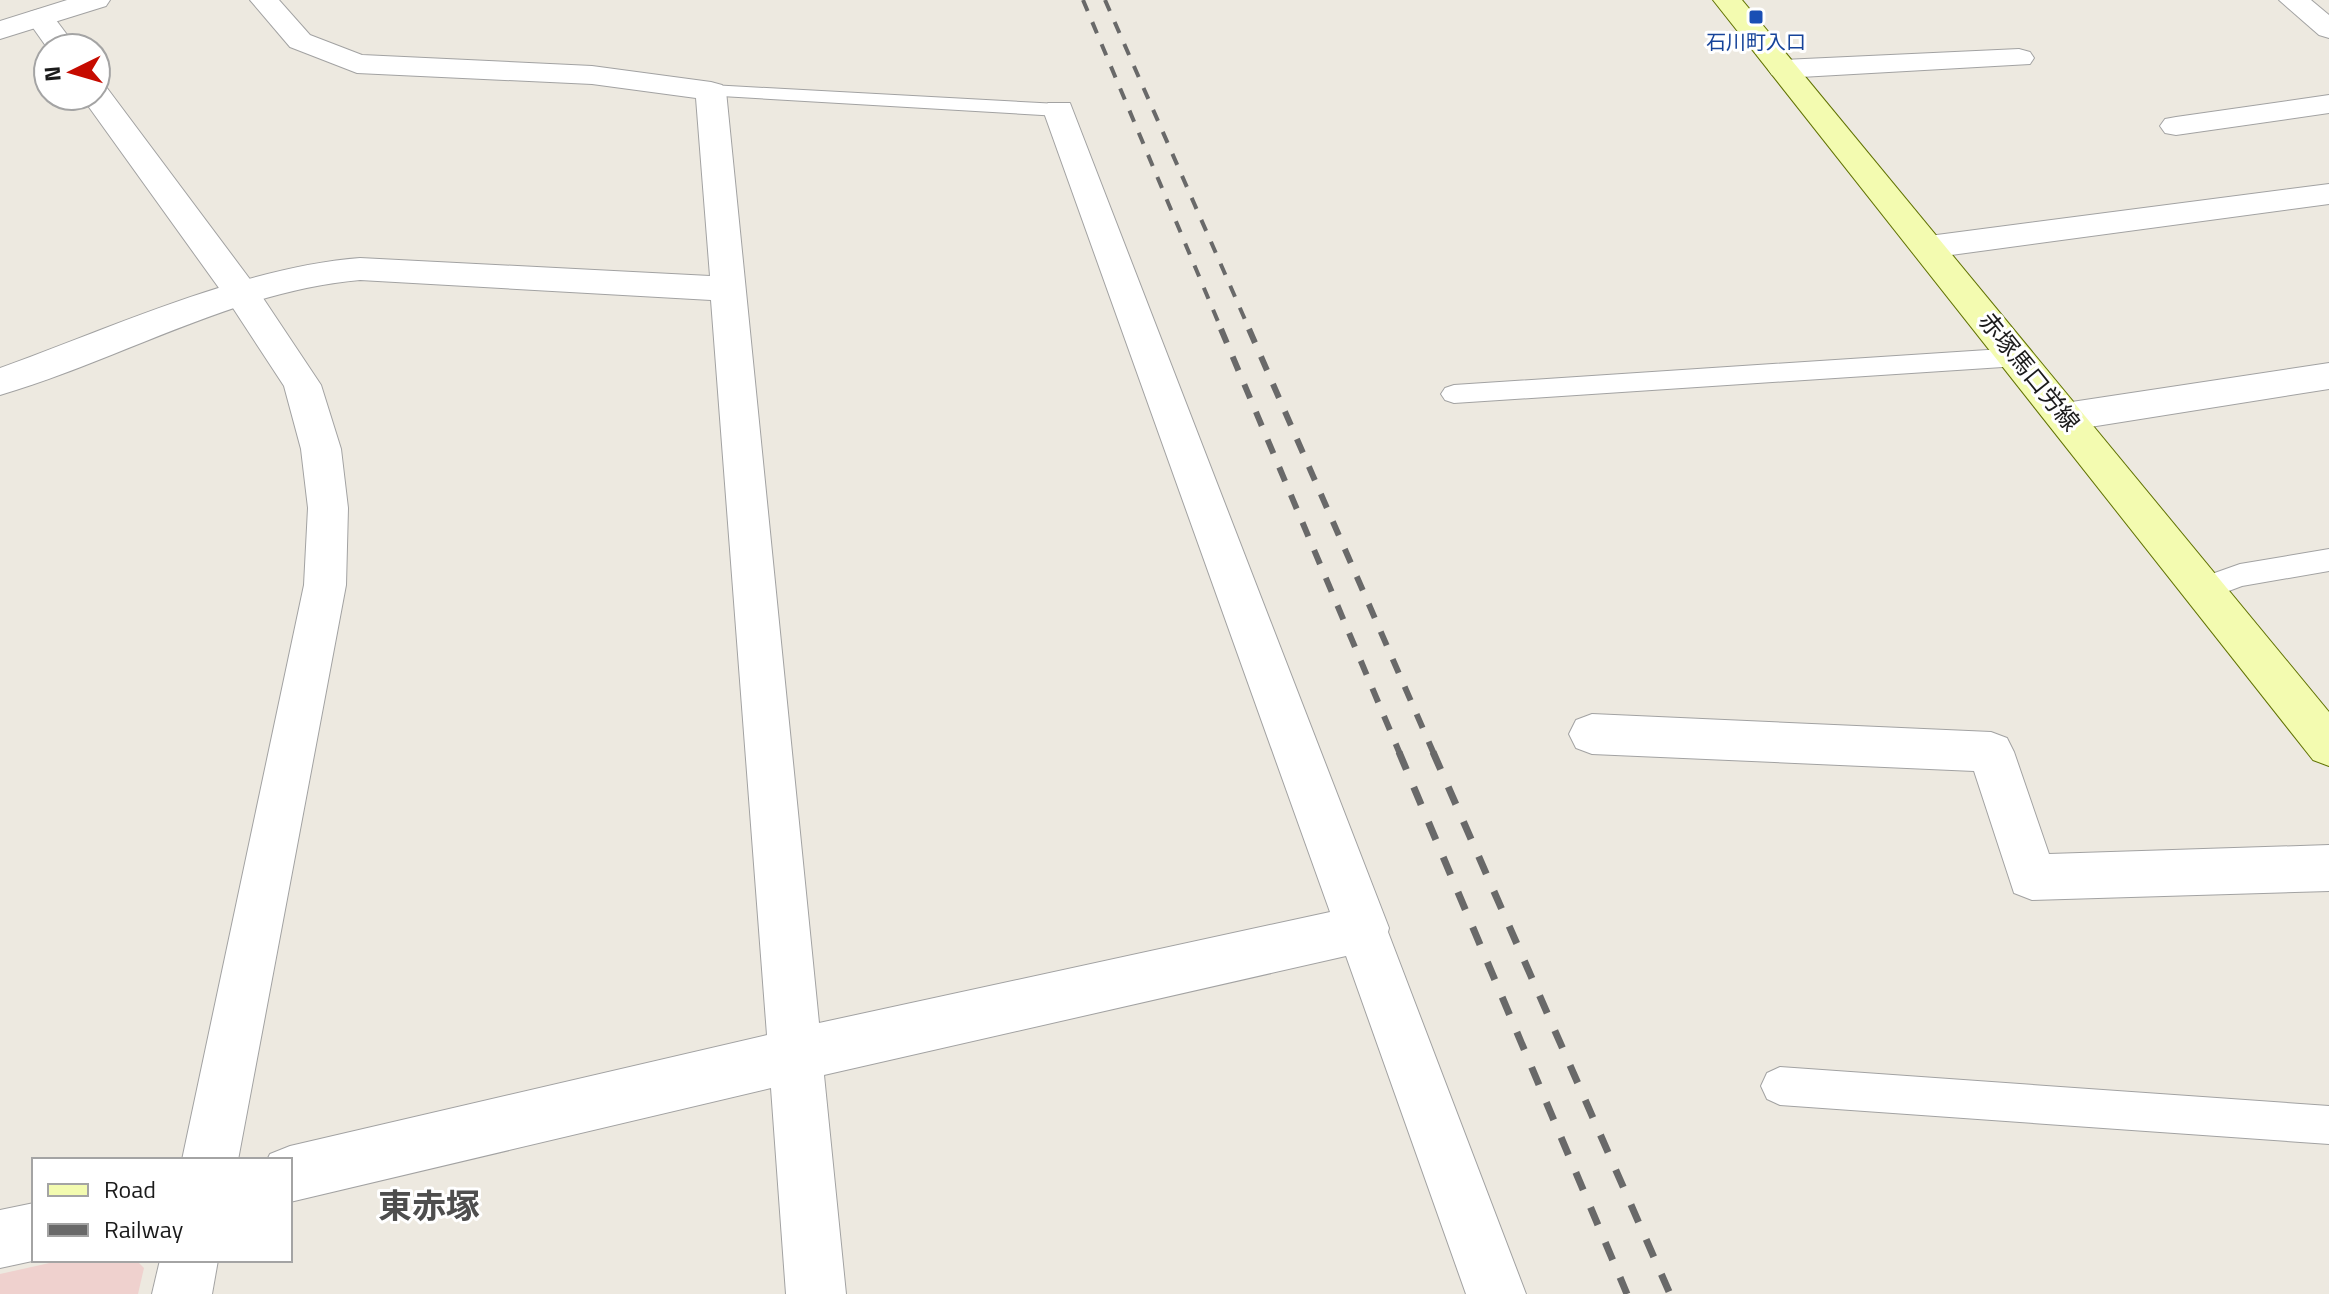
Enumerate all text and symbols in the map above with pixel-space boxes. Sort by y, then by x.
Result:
marker: 石川町入口 [1747,8,1765,26]
place label: 石川町入口 [1706,26,1806,57]
north arrow [32,32,112,112]
text: N [34,65,70,83]
street label: 赤塚馬口労線 [1970,304,2089,439]
legend [32,1158,292,1262]
text: Road [104,1171,156,1207]
district label: 東赤塚 [378,1179,480,1231]
text: Railway [104,1211,184,1247]

